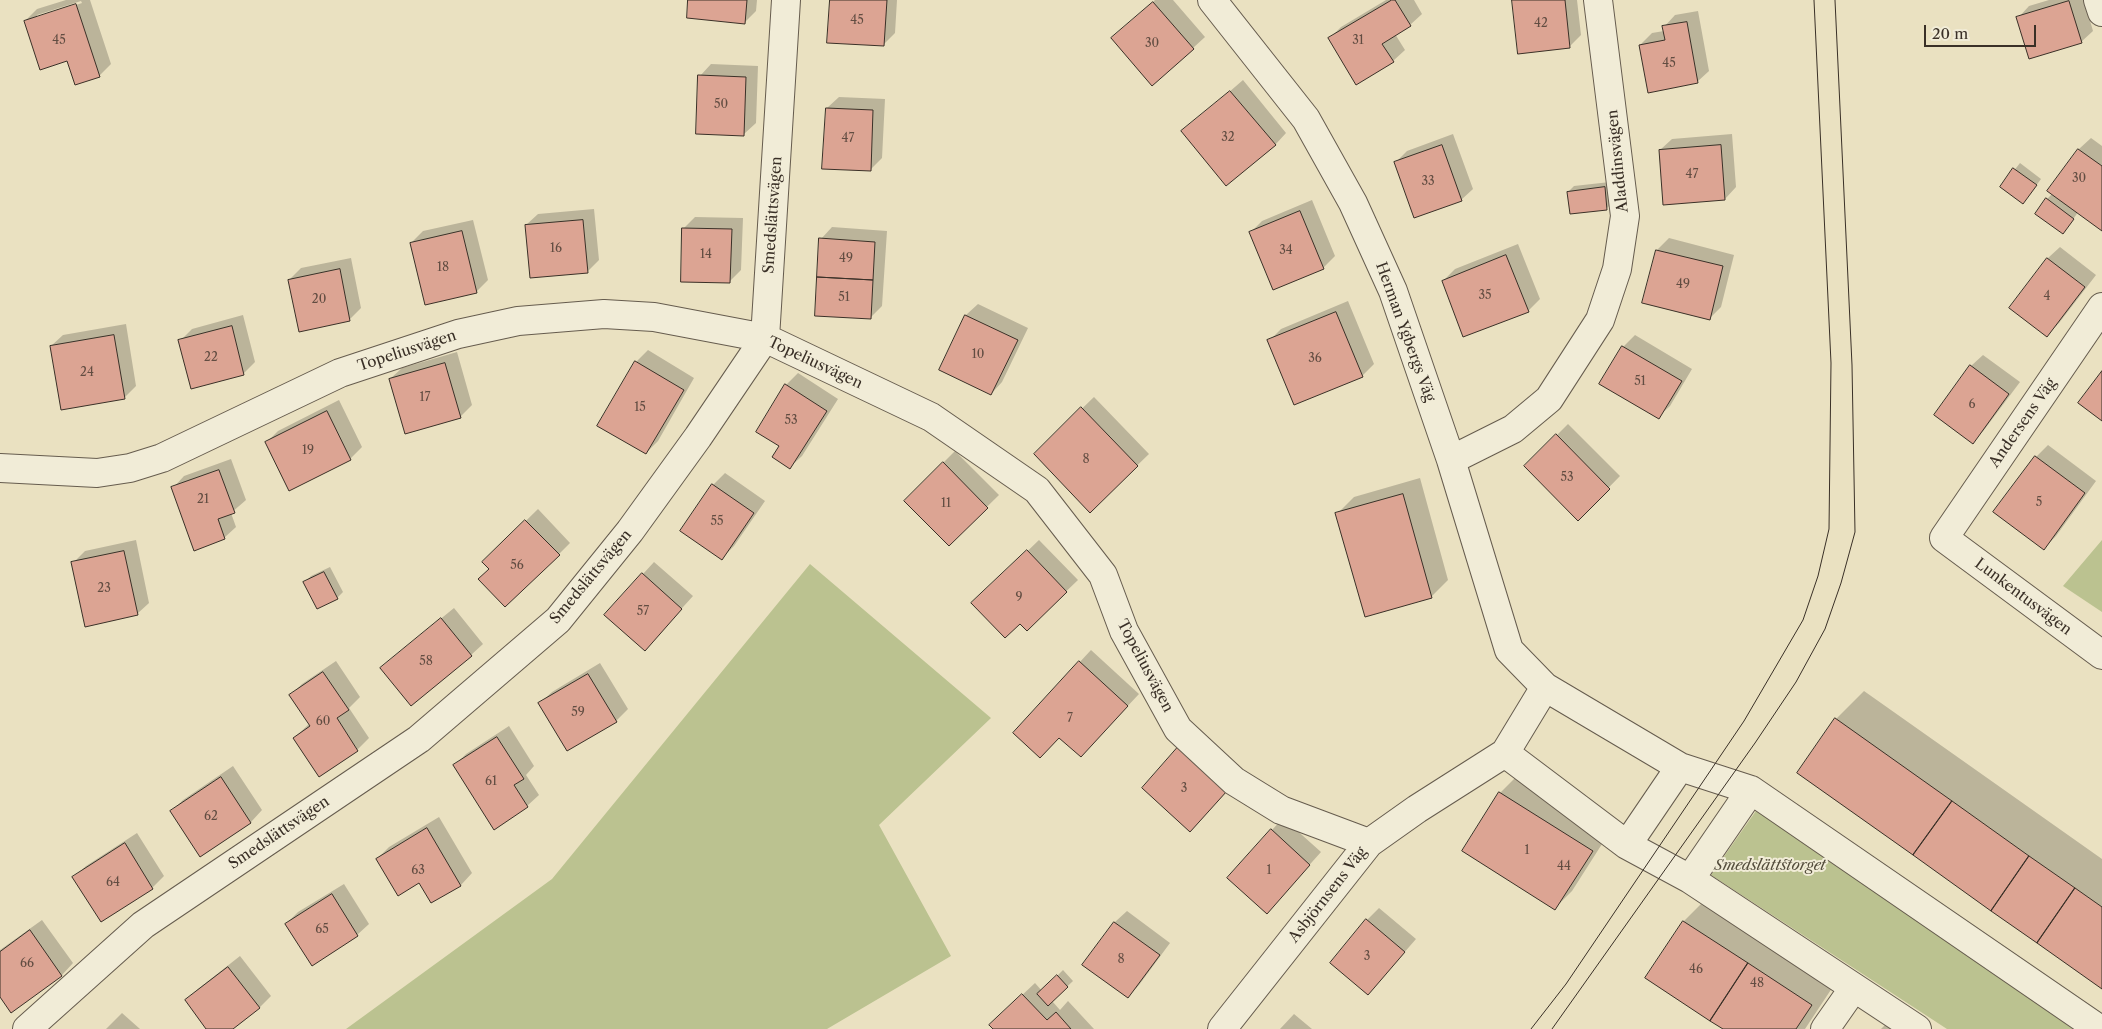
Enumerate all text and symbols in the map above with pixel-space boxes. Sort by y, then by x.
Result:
house number: 45 [850,14,864,28]
scale bar [1927,15,2040,47]
house number: 42 [1534,17,1548,31]
text: 20 m [1932,24,1968,43]
house number: 45 [52,34,66,48]
house number: 31 [1352,34,1364,48]
house number: 30 [1145,37,1159,51]
house number: 45 [1662,57,1676,71]
house number: 50 [714,98,728,112]
street label: Aladdinsvägen [1604,109,1632,213]
house number: 32 [1221,131,1235,145]
house number: 47 [842,132,854,146]
street label: Smedslättsvägen [760,156,786,274]
house number: 47 [1686,168,1698,182]
house number: 30 [2072,172,2086,186]
house number: 33 [1421,175,1435,189]
house number: 16 [550,242,562,256]
house number: 34 [1279,244,1293,258]
house number: 14 [700,248,712,262]
house number: 49 [839,252,853,266]
street label: Herman Ygbergs Väg [1371,260,1439,404]
house number: 18 [437,261,449,275]
house number: 49 [1676,278,1690,292]
house number: 35 [1478,289,1492,303]
house number: 4 [2044,290,2050,304]
house number: 51 [838,291,850,305]
house number: 20 [312,293,326,307]
street label: Topeliusvägen [355,327,459,375]
street label: Topeliusvägen [765,333,865,393]
house number: 10 [972,348,984,362]
house number: 22 [204,351,218,365]
house number: 36 [1308,352,1322,366]
house number: 24 [80,366,94,380]
house number: 51 [1634,375,1646,389]
street label: Andersens Väg [1986,375,2060,471]
house number: 17 [420,391,430,405]
house number: 6 [1968,398,1976,412]
house number: 15 [634,401,646,415]
house number: 53 [784,414,798,428]
house number: 19 [302,444,314,458]
house number: 8 [1082,453,1090,467]
house number: 53 [1560,471,1574,485]
house number: 21 [197,493,209,507]
house number: 5 [2036,496,2042,510]
house number: 11 [941,497,951,511]
house number: 55 [710,515,724,529]
street label: Smedslättsvägen [546,526,636,628]
street label: Lunkentusvägen [1971,555,2075,639]
house number: 56 [510,559,524,573]
house number: 23 [97,582,111,596]
house number: 9 [1015,591,1023,605]
house number: 57 [637,605,649,619]
street label: Topeliusvägen [1113,616,1177,716]
house number: 58 [419,655,433,669]
house number: 59 [571,706,585,720]
house number: 7 [1067,712,1073,726]
house number: 60 [316,715,330,729]
house number: 61 [485,775,497,789]
house number: 3 [1181,782,1187,796]
street label: Smedslättsvägen [225,793,333,873]
house number: 62 [204,810,218,824]
street label: Asbjörnsens Väg [1285,844,1371,946]
house number: 1 [1524,844,1530,858]
park label: Smedslättstorget [1714,857,1826,875]
house number: 44 [1557,860,1571,874]
house number: 63 [411,864,425,878]
house number: 1 [1266,864,1272,878]
house number: 64 [106,876,120,890]
house number: 65 [315,923,329,937]
house number: 3 [1364,950,1370,964]
house number: 8 [1117,953,1125,967]
house number: 66 [20,957,34,971]
house number: 46 [1689,963,1703,977]
house number: 48 [1750,977,1764,991]

